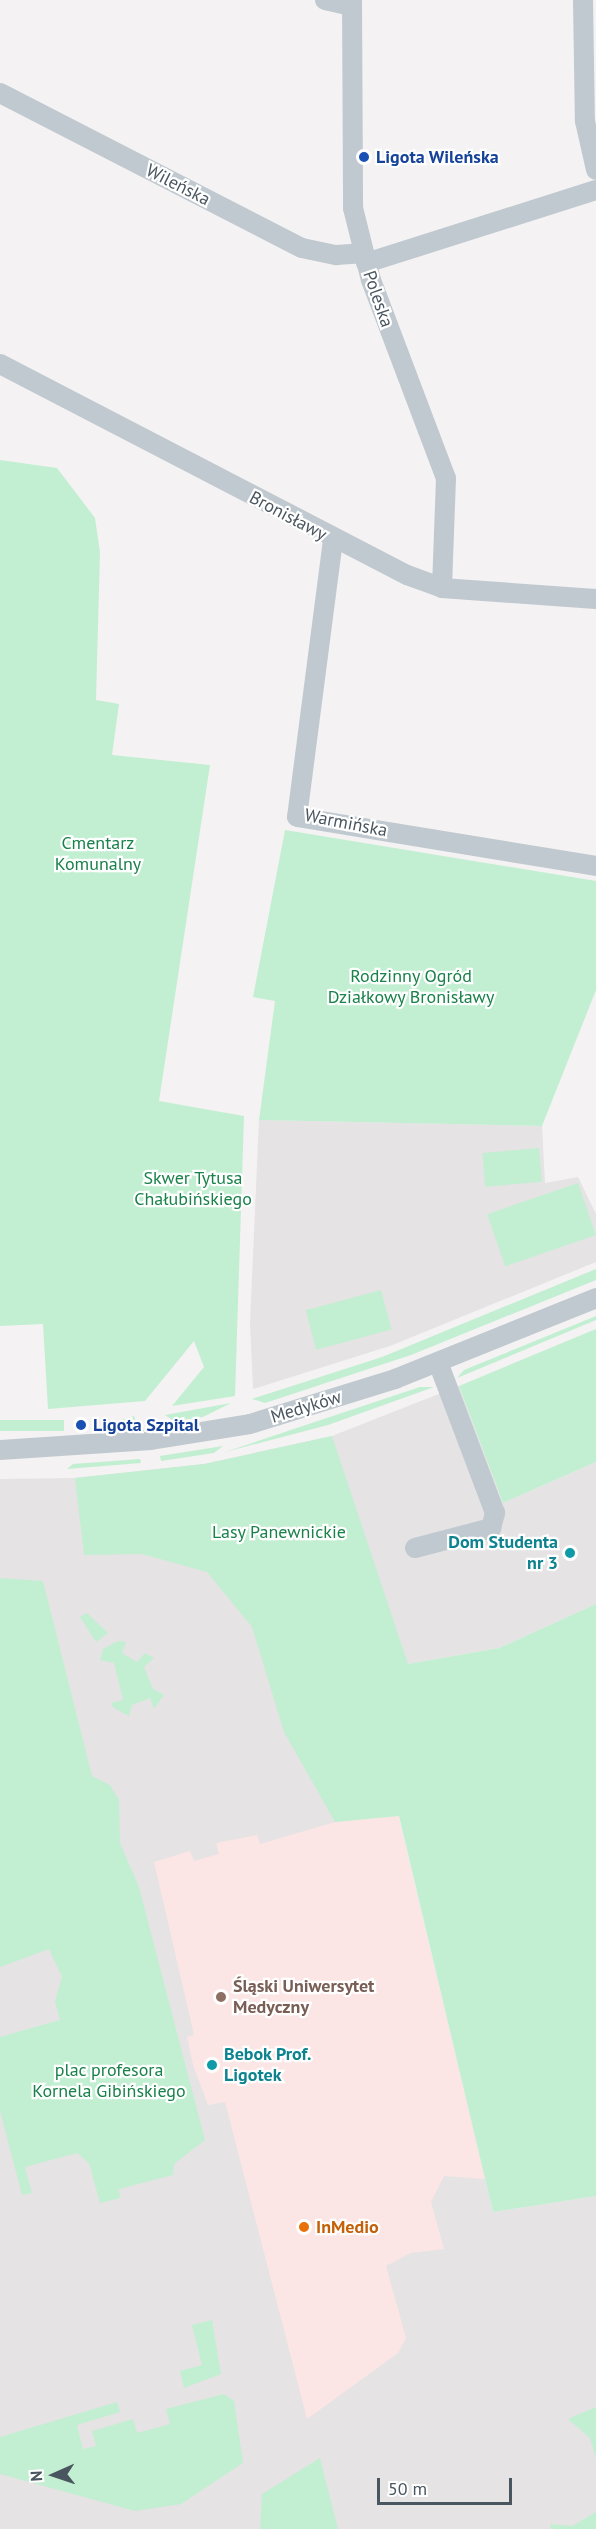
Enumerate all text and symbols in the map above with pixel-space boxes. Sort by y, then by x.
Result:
place label: Ligota Wileńska [376,146,499,168]
marker: Ligota Wileńska [357,150,371,164]
street label: Wileńska [142,160,214,210]
street label: Poleska [358,268,398,330]
street label: Bronisławy [246,487,330,545]
street label: Warmińska [303,804,389,842]
park label: Cmentarz Komunalny [55,833,141,876]
park label: Rodzinny Ogród Działkowy Bronisławy [327,966,495,1008]
park label: Skwer Tytusa Chałubińskiego [134,1168,252,1210]
street label: Medyków [268,1386,344,1428]
place label: Ligota Szpital [93,1414,199,1436]
marker: Ligota Szpital [74,1418,88,1432]
park label: Lasy Panewnickie [212,1521,346,1543]
place label: Dom Studenta nr 3 [448,1532,558,1574]
marker: Dom Studenta nr 3 [563,1546,577,1560]
place label: Śląski Uniwersytet Medyczny [233,1976,374,2018]
marker: Śląski Uniwersytet Medyczny [214,1990,228,2004]
place label: Bebok Prof. Ligotek [224,2044,312,2086]
marker: Bebok Prof. Ligotek [205,2058,219,2072]
park label: plac profesora Kornela Gibińskiego [32,2060,186,2102]
place label: InMedio [316,2216,379,2238]
marker: InMedio [297,2220,311,2234]
north arrow [24,2445,84,2505]
scale bar [380,2466,515,2504]
text: N [26,2470,46,2482]
text: 50 m [388,2477,427,2500]

